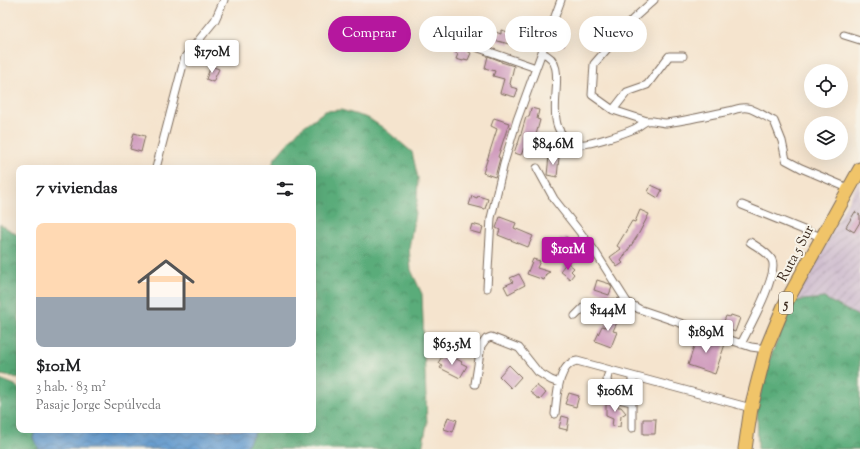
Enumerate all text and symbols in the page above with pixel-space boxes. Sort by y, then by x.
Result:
chip: Comprar [328,16,411,52]
chip: Alquilar [419,16,497,52]
chip: Filtros [505,16,571,52]
chip: Nuevo [579,16,647,52]
pin: $170M [184,40,240,74]
text: $170M [194,44,230,62]
map controls [804,64,848,160]
button: locate [804,64,848,108]
button: layers [804,116,848,160]
pin: $84.6M [520,132,586,166]
text: $84.6M [532,136,574,154]
text: 7 viviendas [36,177,117,201]
icon: filters [274,178,296,200]
street label: Ruta 5 Sur [774,221,820,286]
pin: $101M [540,237,596,271]
text: $101M [551,241,585,259]
icon: home [130,249,202,321]
road number: 5 [779,292,793,314]
pin: $144M [580,298,636,332]
text: $144M [590,302,626,320]
pin: $189M [678,320,734,354]
text: $189M [688,324,724,342]
pin: $63.5M [419,332,485,366]
text: $63.5M [433,336,471,354]
text: $101M [36,355,81,379]
text: 3 hab. · 83 m² [36,379,106,397]
pin: $106M [587,379,643,413]
text: $106M [597,383,633,401]
text: Pasaje Jorge Sepúlveda [36,397,161,415]

